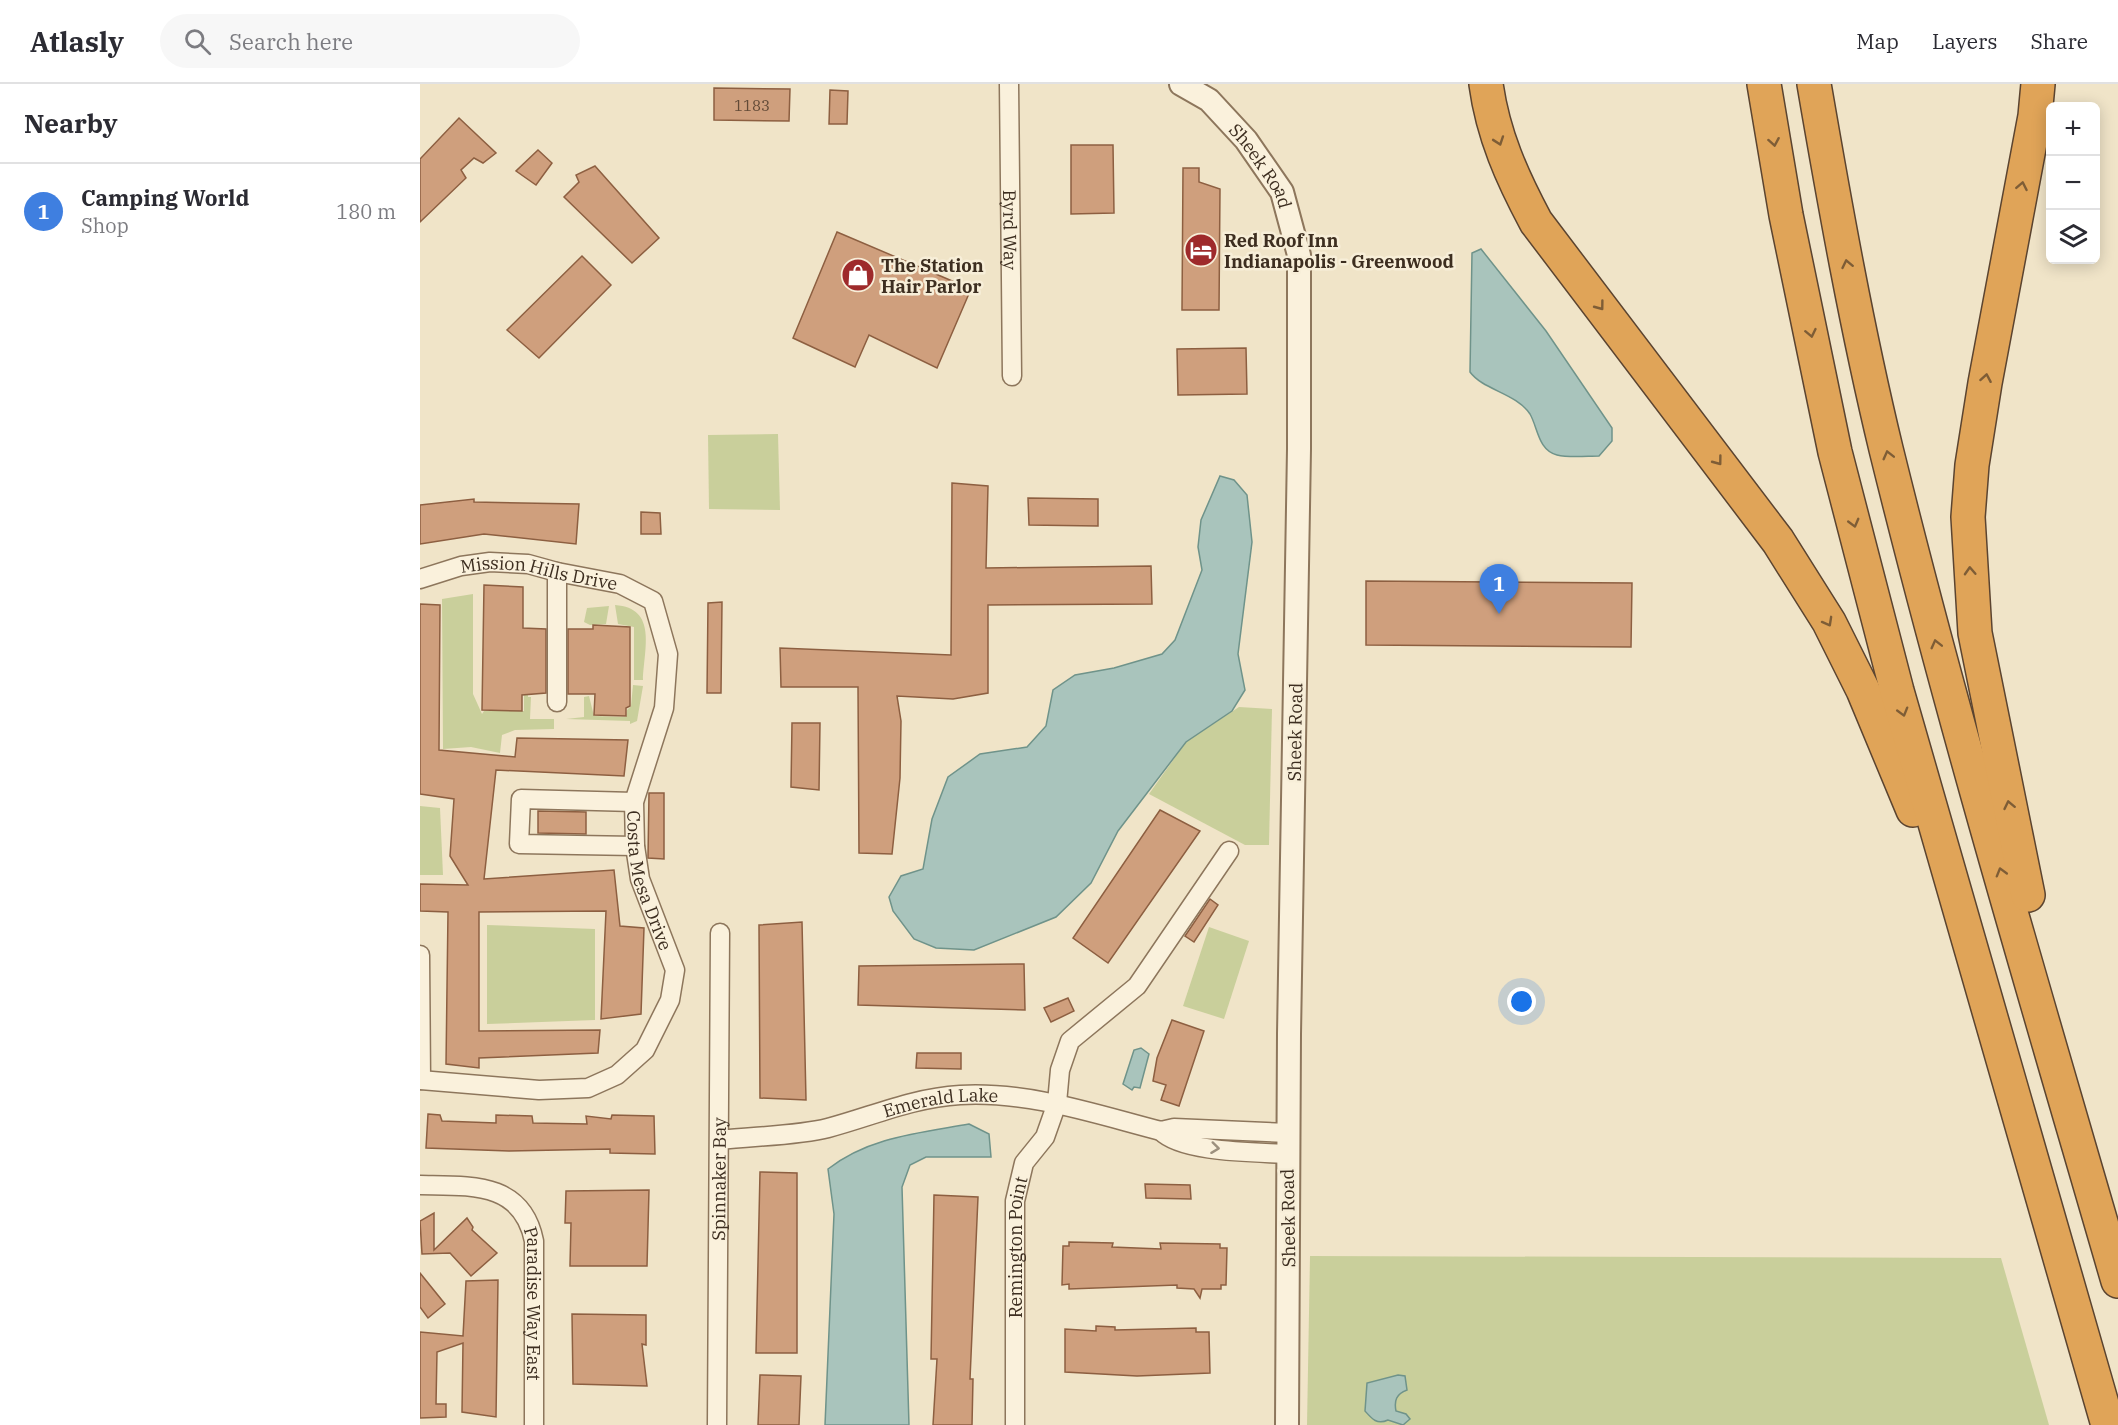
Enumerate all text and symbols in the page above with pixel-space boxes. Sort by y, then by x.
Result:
search box [160,14,580,68]
text: Atlasly [30,23,124,60]
icon: search [181,25,214,58]
text: Search here [229,27,353,56]
text: Map [1856,27,1899,55]
text: Layers [1932,27,1998,55]
text: Share [2031,27,2088,55]
house number: 1183 [734,96,770,115]
map controls [2046,102,2100,264]
button: + [2046,102,2100,156]
text: Nearby [24,106,118,140]
street label: Sheek Road [1225,118,1297,211]
one-way arrow [1492,135,1504,146]
one-way arrow [1767,136,1780,146]
button: − [2046,156,2100,210]
one-way arrow [2015,181,2028,191]
text: Camping World [81,183,249,212]
street label: Byrd Way [999,190,1022,271]
text: 1 [38,198,50,225]
text: 180 m [336,198,396,225]
button: layers [2046,210,2100,264]
text: Shop [81,212,129,239]
place label: Red Roof Inn Indianapolis - Greenwood [1224,229,1454,273]
hotel icon: Red Roof Inn Indianapolis - Greenwood [1183,232,1219,268]
place label: The Station Hair Parlor [881,254,984,298]
shop icon: The Station Hair Parlor [840,257,876,293]
one-way arrow [1841,259,1854,269]
one-way arrow [1592,299,1603,310]
one-way arrow [1804,328,1817,338]
one-way arrow [1979,373,1992,383]
one-way arrow [1882,450,1895,460]
one-way arrow [1710,455,1721,466]
one-way arrow [1847,517,1859,528]
street label: Mission Hills Drive [459,551,619,595]
pin: 1 [1480,564,1518,614]
one-way arrow [1963,567,1976,576]
one-way arrow [1821,616,1832,626]
one-way arrow [1931,639,1944,649]
street label: Sheek Road [1283,682,1307,782]
one-way arrow [1896,707,1909,717]
one-way arrow [2003,800,2016,810]
street label: Costa Mesa Drive [623,810,678,953]
one-way arrow [1995,867,2008,877]
your location [1507,987,1536,1016]
street label: Emerald Lake [880,1083,999,1122]
street label: Spinnaker Bay [707,1117,730,1241]
one-way arrow [1210,1141,1220,1153]
street label: Sheek Road [1276,1168,1300,1268]
street label: Remington Point [1004,1174,1032,1318]
street label: Paradise Way East [519,1224,546,1381]

